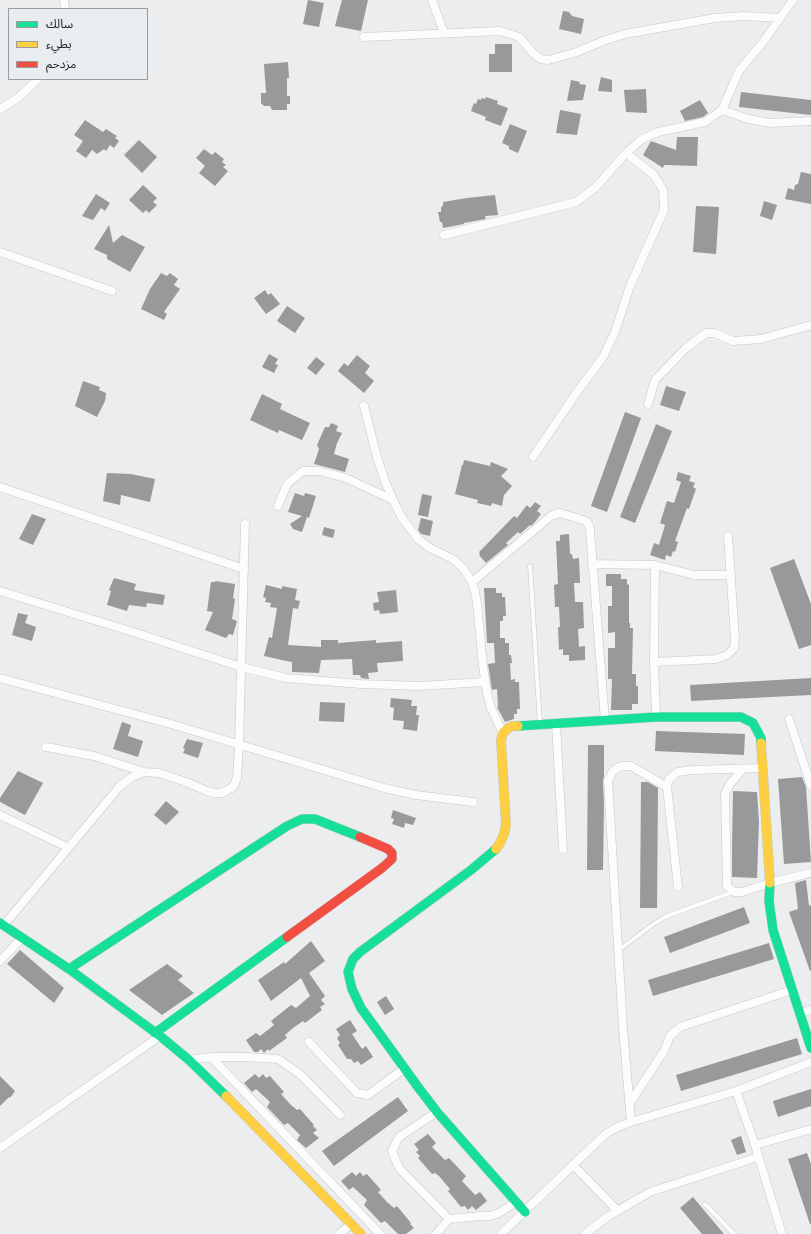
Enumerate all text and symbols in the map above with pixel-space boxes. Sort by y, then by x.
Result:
legend [8,8,148,80]
text: سالك [46,15,73,32]
text: بطيء [46,35,72,52]
text: مزدحم [46,55,76,72]

